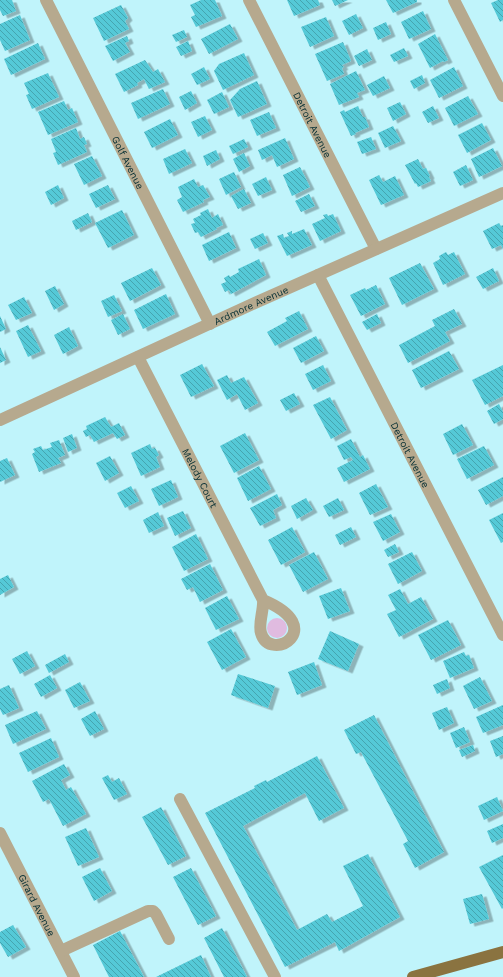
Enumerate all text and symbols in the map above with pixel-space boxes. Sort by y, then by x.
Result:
street label: Detroit Avenue [291,90,334,160]
street label: Golf Avenue [110,134,146,191]
street label: Ardmore Avenue [212,283,290,327]
street label: Detroit Avenue [389,420,432,490]
street label: Melody Court [180,447,220,510]
street label: Girard Avenue [17,872,58,938]

